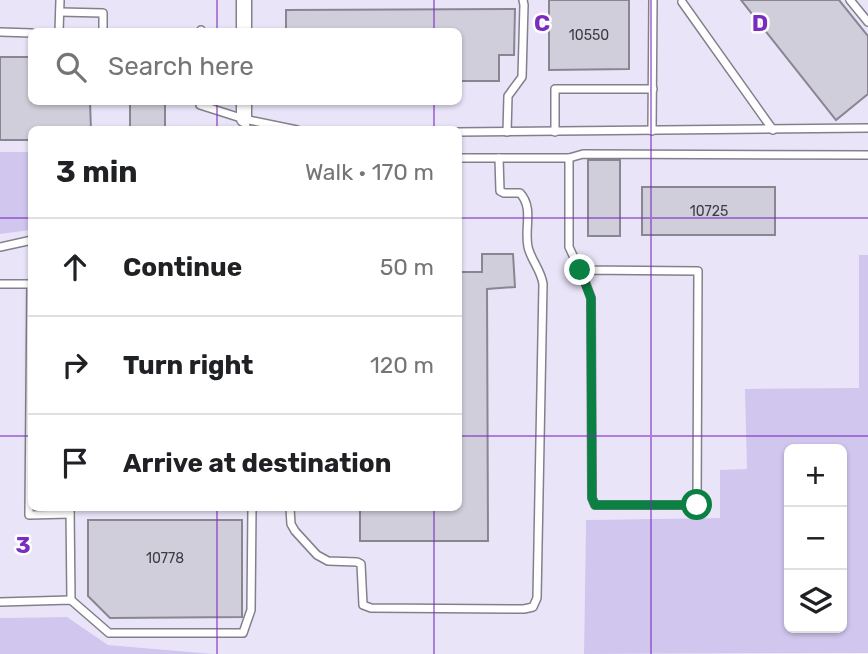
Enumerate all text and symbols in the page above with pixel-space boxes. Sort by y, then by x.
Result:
text: C [534,9,550,37]
text: D [752,9,768,37]
house number: 10550 [569,27,609,44]
search box [28,28,462,105]
icon: search [52,48,90,86]
text: Search here [108,51,254,82]
text: 3 min [56,154,138,190]
text: Walk · 170 m [305,158,434,186]
house number: 10725 [690,203,728,220]
icon: ahead [56,248,94,286]
text: Continue [123,252,242,283]
text: 50 m [380,253,434,281]
route end [564,254,595,285]
icon: right [56,346,94,384]
text: Turn right [123,350,253,381]
text: 120 m [370,351,434,379]
icon: arrive [56,444,94,482]
map controls [784,444,847,633]
button: + [784,444,847,507]
text: Arrive at destination [123,448,391,479]
route start [681,489,712,520]
button: − [784,507,847,570]
text: 3 [15,531,31,559]
house number: 10778 [146,550,184,567]
button: layers [784,570,847,633]

